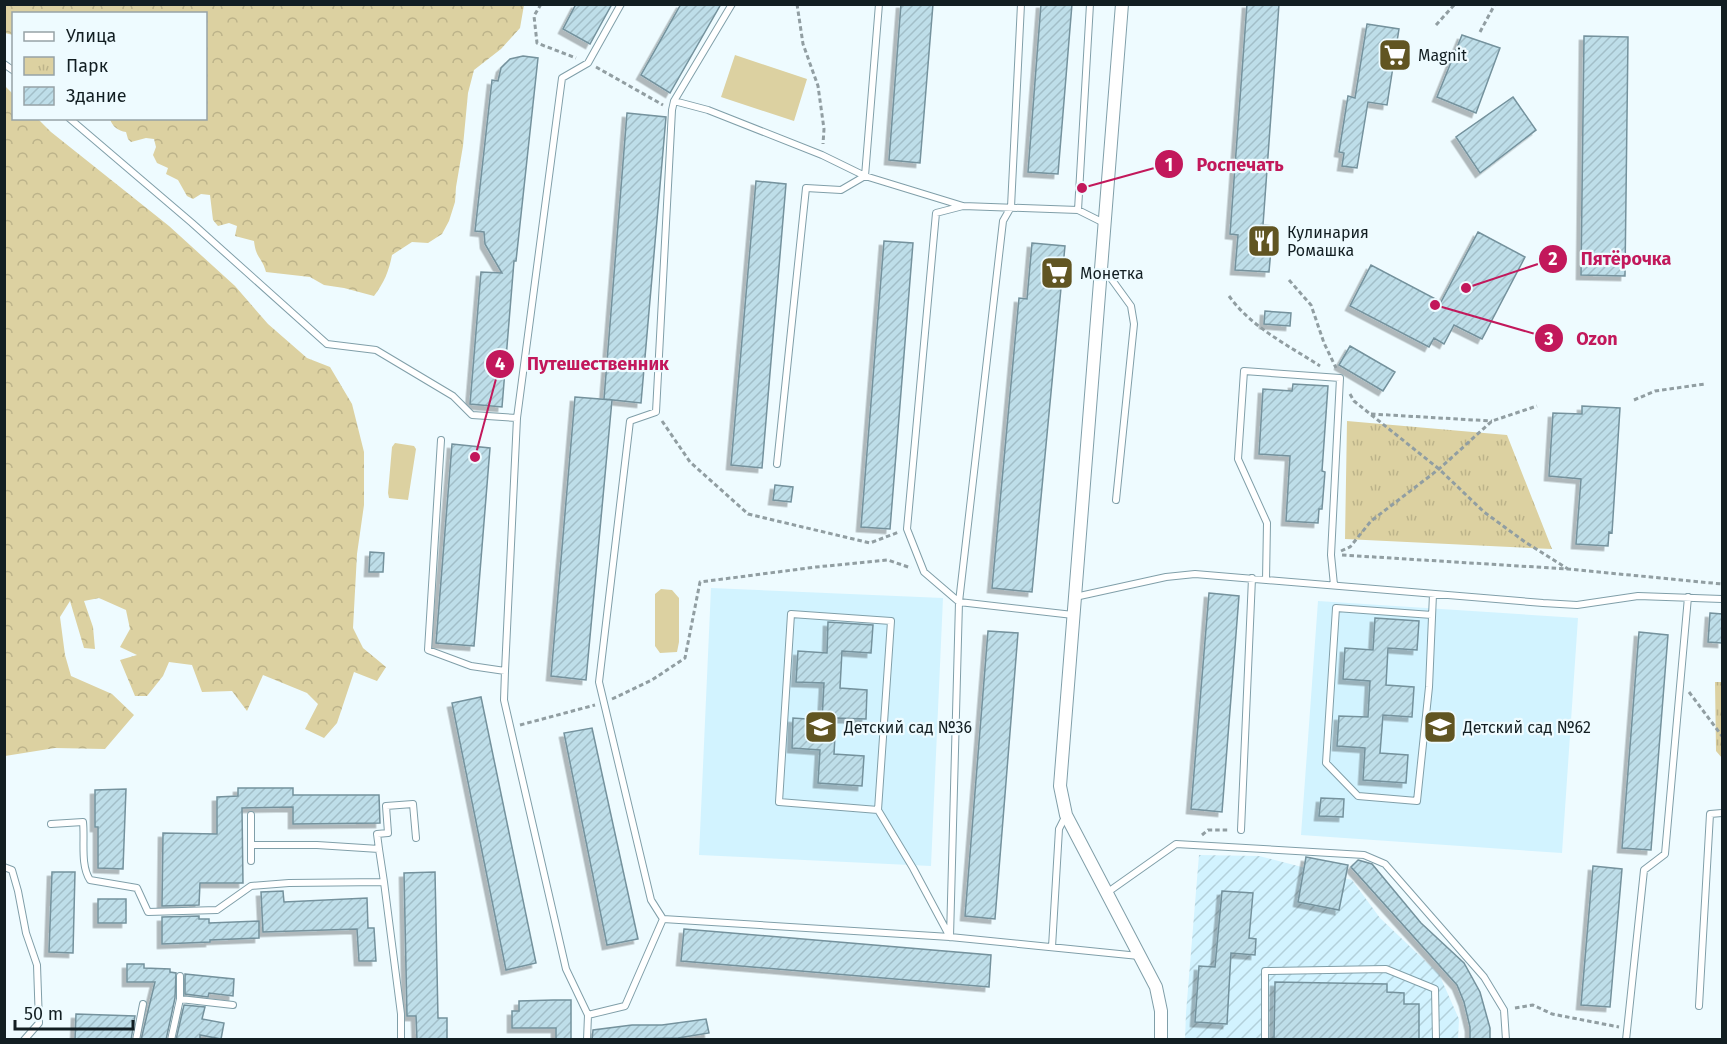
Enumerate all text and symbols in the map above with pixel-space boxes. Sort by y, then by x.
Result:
legend [12,12,207,120]
text: Улица [66,25,116,47]
supermarket icon: Magnit [1377,37,1413,73]
place label: Magnit [1418,46,1467,65]
text: Парк [66,55,109,77]
text: Здание [66,85,127,107]
callout: Роспечать [1154,146,1295,182]
text: 1 [1165,154,1173,176]
text: Роспечать [1196,154,1284,176]
restaurant icon: Кулинария Ромашка [1246,223,1282,259]
place label: Кулинария Ромашка [1287,223,1369,260]
callout: Пятёрочка [1538,241,1683,277]
text: 2 [1548,248,1558,270]
text: Пятёрочка [1581,248,1671,270]
supermarket icon: Монетка [1039,255,1075,291]
place label: Монетка [1080,264,1144,283]
callout: Ozon [1534,320,1629,356]
text: 3 [1543,328,1554,350]
text: Ozon [1576,328,1618,350]
callout: Путешественник [485,346,681,382]
text: 4 [495,353,505,375]
text: Путешественник [527,353,669,375]
school or university icon: Детский сад №36 [803,709,839,745]
school or university icon: Детский сад №62 [1422,709,1458,745]
place label: Детский сад №36 [843,718,972,737]
place label: Детский сад №62 [1462,718,1591,737]
scale bar [15,993,134,1031]
text: 50 m [24,1003,63,1025]

